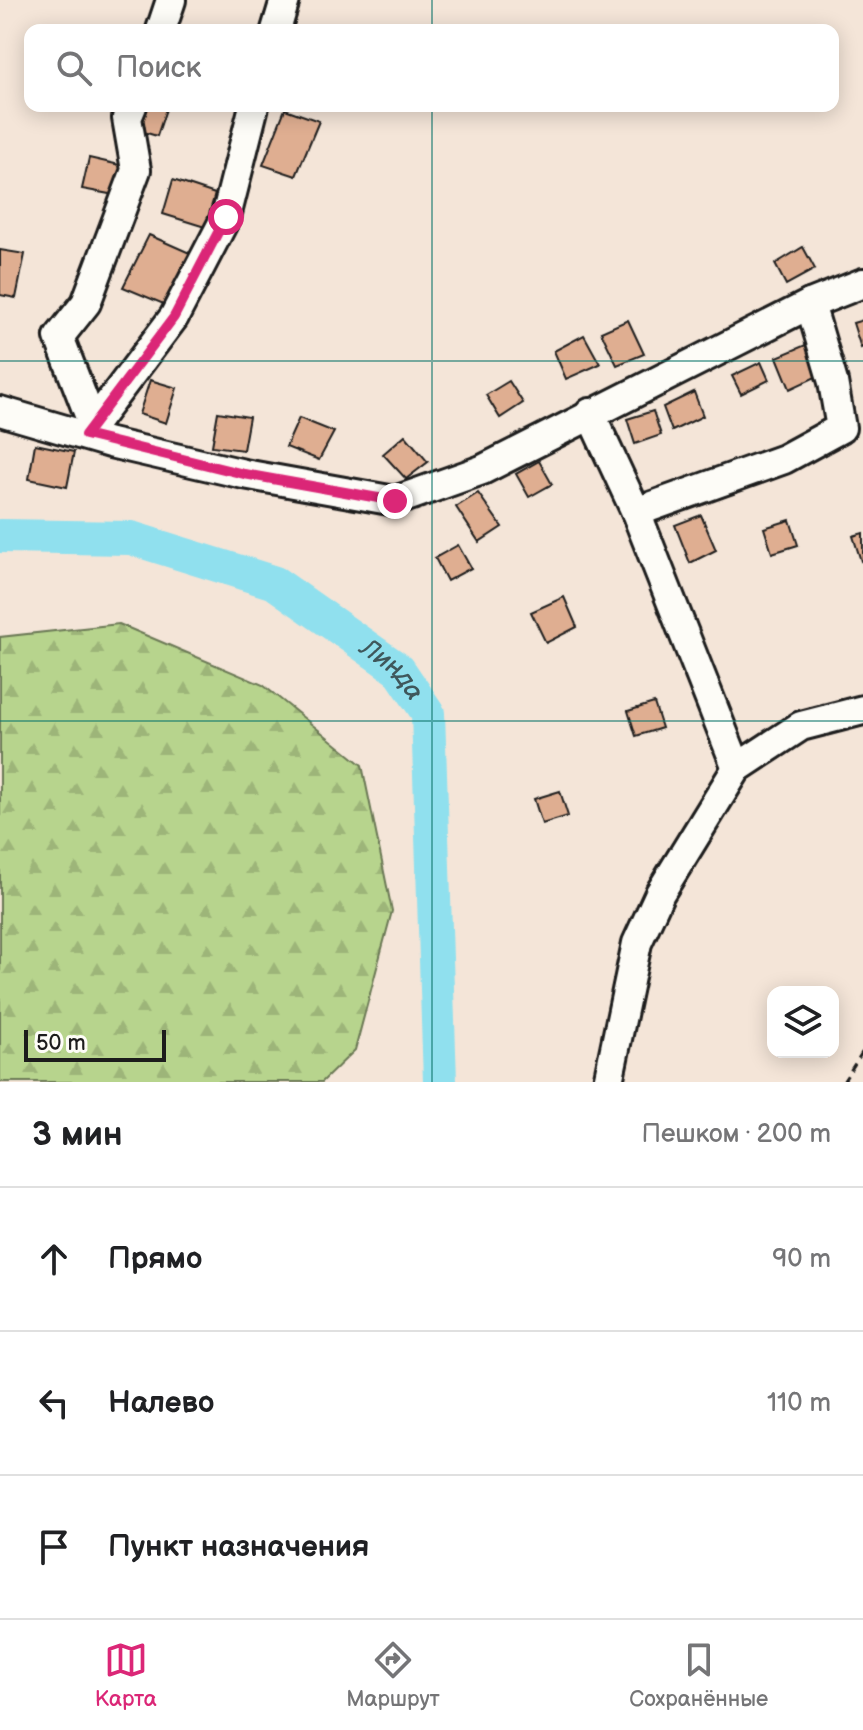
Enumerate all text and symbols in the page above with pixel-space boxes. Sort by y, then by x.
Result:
search box [24,24,839,112]
icon: search [52,46,96,90]
text: Поиск [116,50,202,86]
route start [208,199,244,235]
route end [377,483,413,519]
water label: Линда [353,631,430,706]
map controls [767,986,839,1058]
button: layers [767,986,839,1058]
scale bar [24,1026,166,1062]
text: 50 m [36,1030,86,1057]
text: 3 мин [32,1114,123,1155]
text: Пешком · 200 m [642,1119,831,1150]
icon: ahead [32,1237,76,1281]
text: Прямо [108,1241,202,1277]
text: 90 m [772,1244,831,1275]
icon: left [32,1381,76,1425]
text: Налево [108,1385,214,1421]
text: 110 m [767,1388,831,1419]
icon: arrive [32,1525,76,1569]
text: Пункт назначения [108,1529,369,1565]
tab: Карта [95,1638,157,1713]
tab: Маршрут [346,1638,440,1713]
tab: Сохранённые [629,1638,768,1713]

